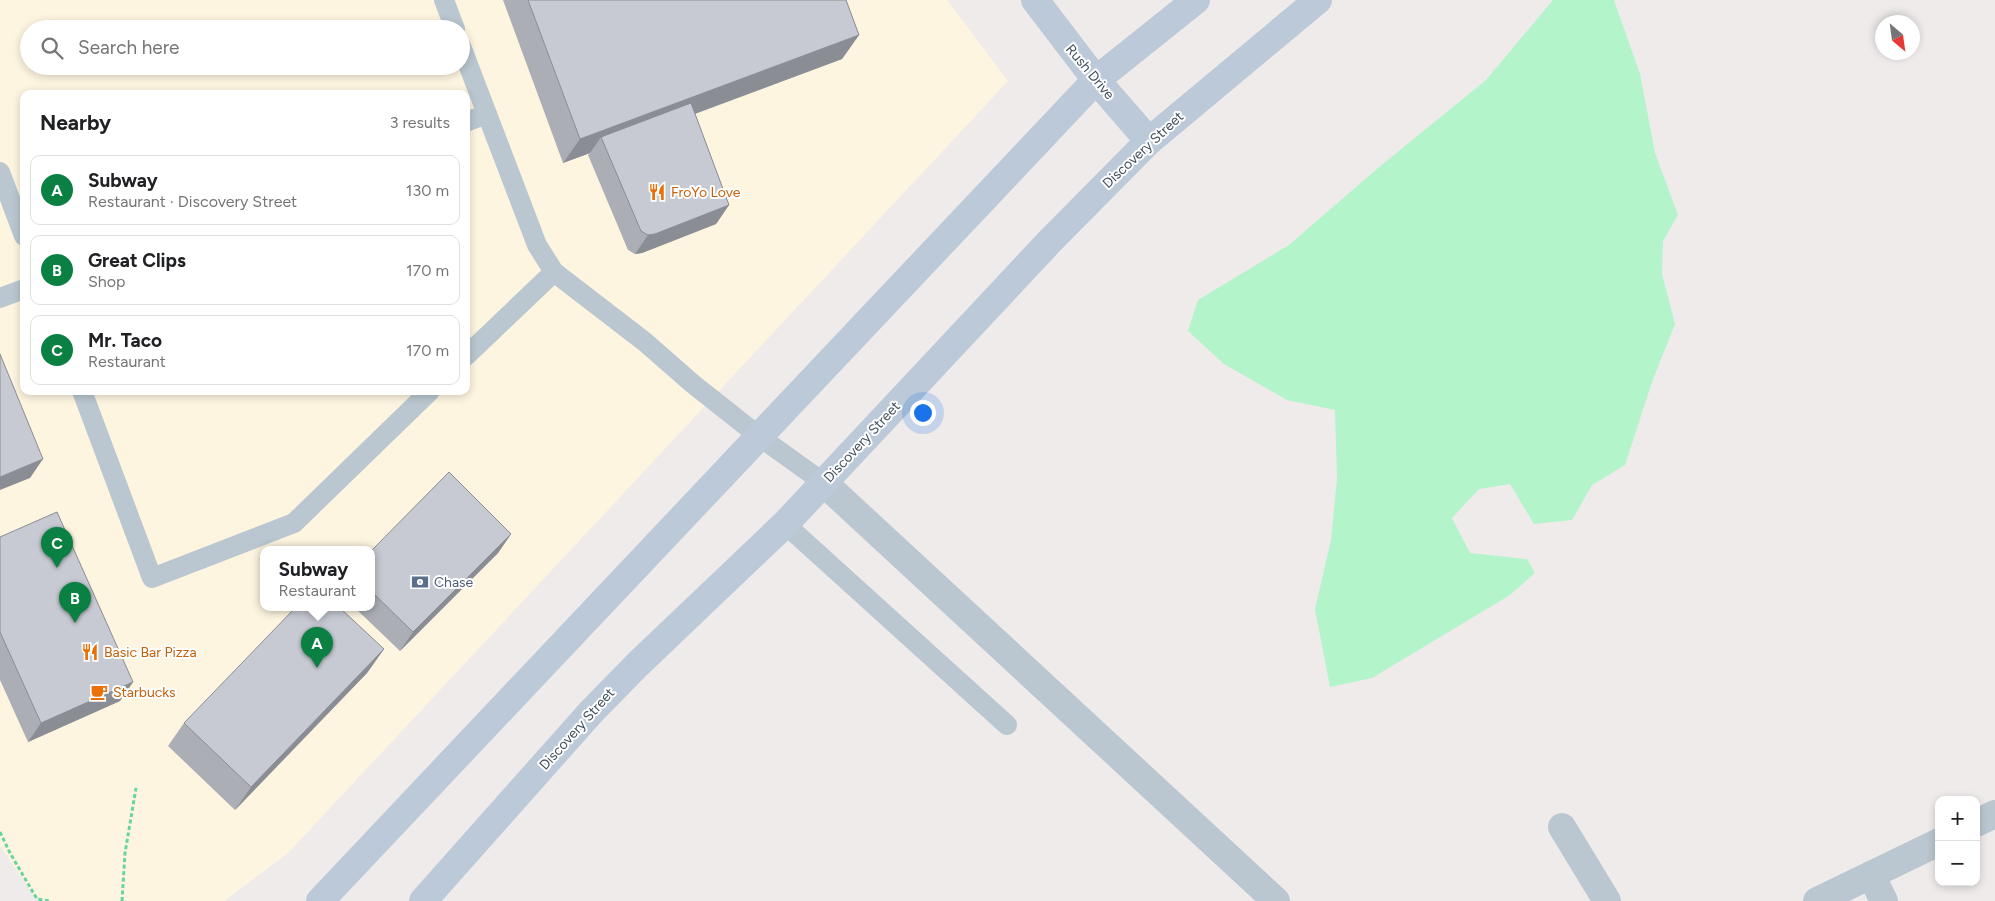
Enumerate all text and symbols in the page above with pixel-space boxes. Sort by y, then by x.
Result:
north arrow [1875,15,1920,60]
search box [20,20,470,75]
icon: search [38,34,66,62]
text: Search here [78,36,180,59]
street label: Rush Drive [1062,41,1118,103]
street label: Discovery Street [1099,108,1187,192]
text: Nearby [40,110,111,135]
text: 3 results [390,113,450,132]
text: Subway [88,169,158,192]
text: A [51,181,63,200]
text: 130 m [406,181,449,200]
restaurant icon: FroYo Love [647,182,667,202]
place label: FroYo Love [671,184,741,201]
text: Restaurant · Discovery Street [88,192,297,211]
text: Great Clips [88,249,186,272]
text: B [52,261,62,280]
text: 170 m [406,261,449,280]
text: Shop [88,272,126,291]
text: Mr. Taco [88,329,162,352]
text: C [51,341,63,360]
text: 170 m [406,341,449,360]
text: Restaurant [88,352,166,371]
street label: Discovery Street [820,398,904,486]
your location [910,400,936,426]
pin: C [41,527,73,568]
popup [260,546,375,611]
text: Subway [279,558,348,581]
bank icon: Chase [410,572,430,592]
place label: Chase [434,574,474,591]
text: Restaurant [279,581,356,600]
pin: B [59,582,91,623]
pin: A [301,627,333,668]
restaurant icon: Basic Bar Pizza [80,642,100,662]
place label: Basic Bar Pizza [104,644,197,661]
cafe icon: Starbucks [89,682,109,702]
place label: Starbucks [113,684,176,701]
street label: Discovery Street [536,685,618,773]
map controls [1935,796,1980,886]
button: + [1935,796,1980,841]
button: − [1935,841,1980,886]

